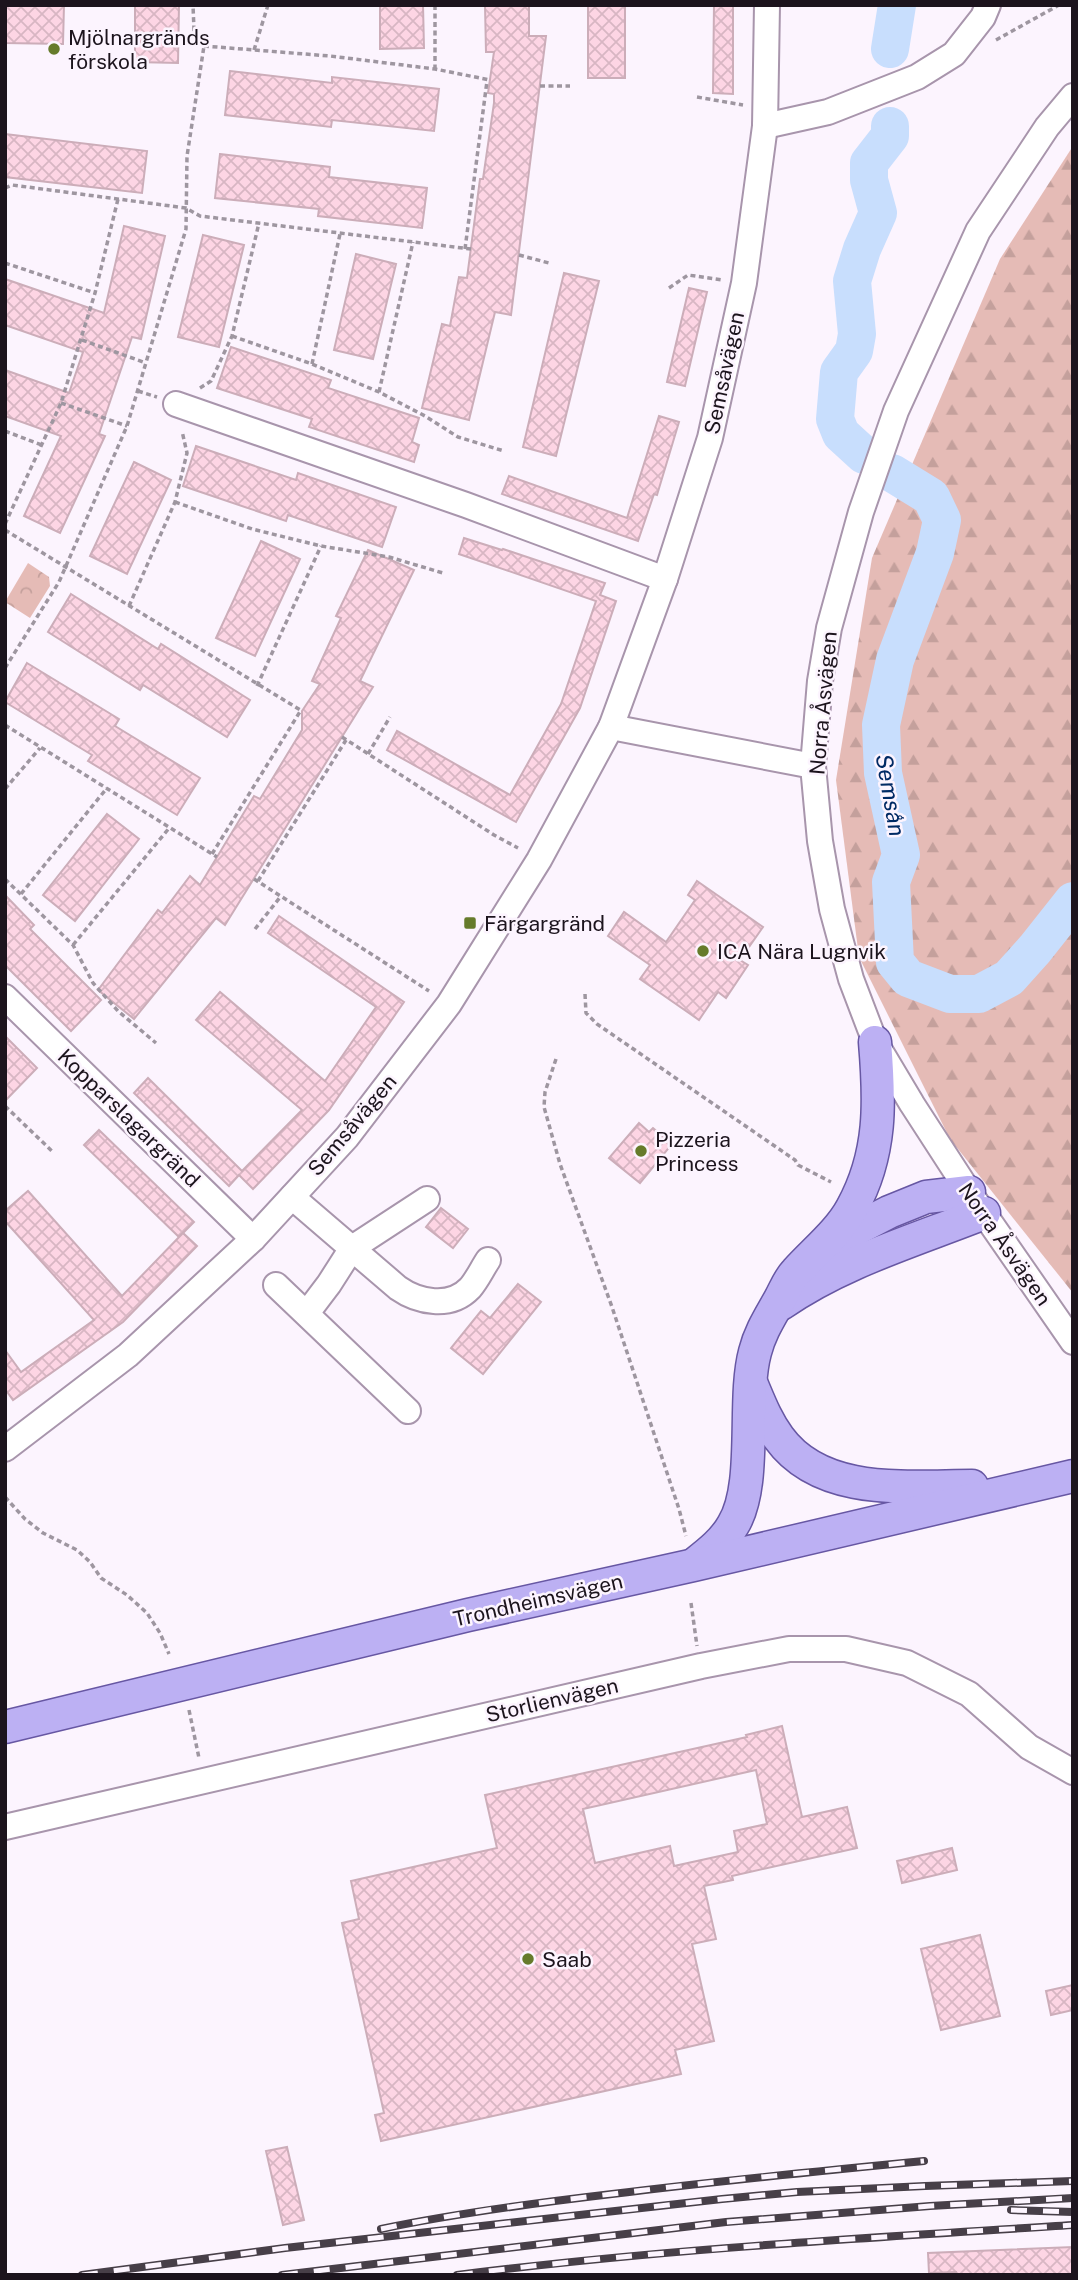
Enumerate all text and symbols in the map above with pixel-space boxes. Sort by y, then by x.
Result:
place label: Mjölnargränds förskola [68,25,210,74]
marker: Mjölnargränds förskola [46,41,62,57]
street label: Semsåvägen [699,309,749,437]
street label: Norra Åsvägen [803,630,842,776]
water label: Semsån [870,752,912,838]
place label: Färgargränd [484,911,605,936]
marker: Färgargränd [462,915,478,931]
place label: ICA Nära Lugnvik [717,939,886,964]
marker: ICA Nära Lugnvik [695,943,711,959]
street label: Kopparslagargränd [53,1044,205,1192]
street label: Semsåvägen [302,1069,402,1181]
place label: Pizzeria Princess [655,1127,738,1176]
marker: Pizzeria Princess [633,1143,649,1159]
street label: Norra Åsvägen [953,1177,1057,1310]
street label: Trondheimsvägen [451,1568,625,1632]
street label: Storlienvägen [483,1673,621,1727]
place label: Saab [542,1947,592,1972]
marker: Saab [520,1951,536,1967]

